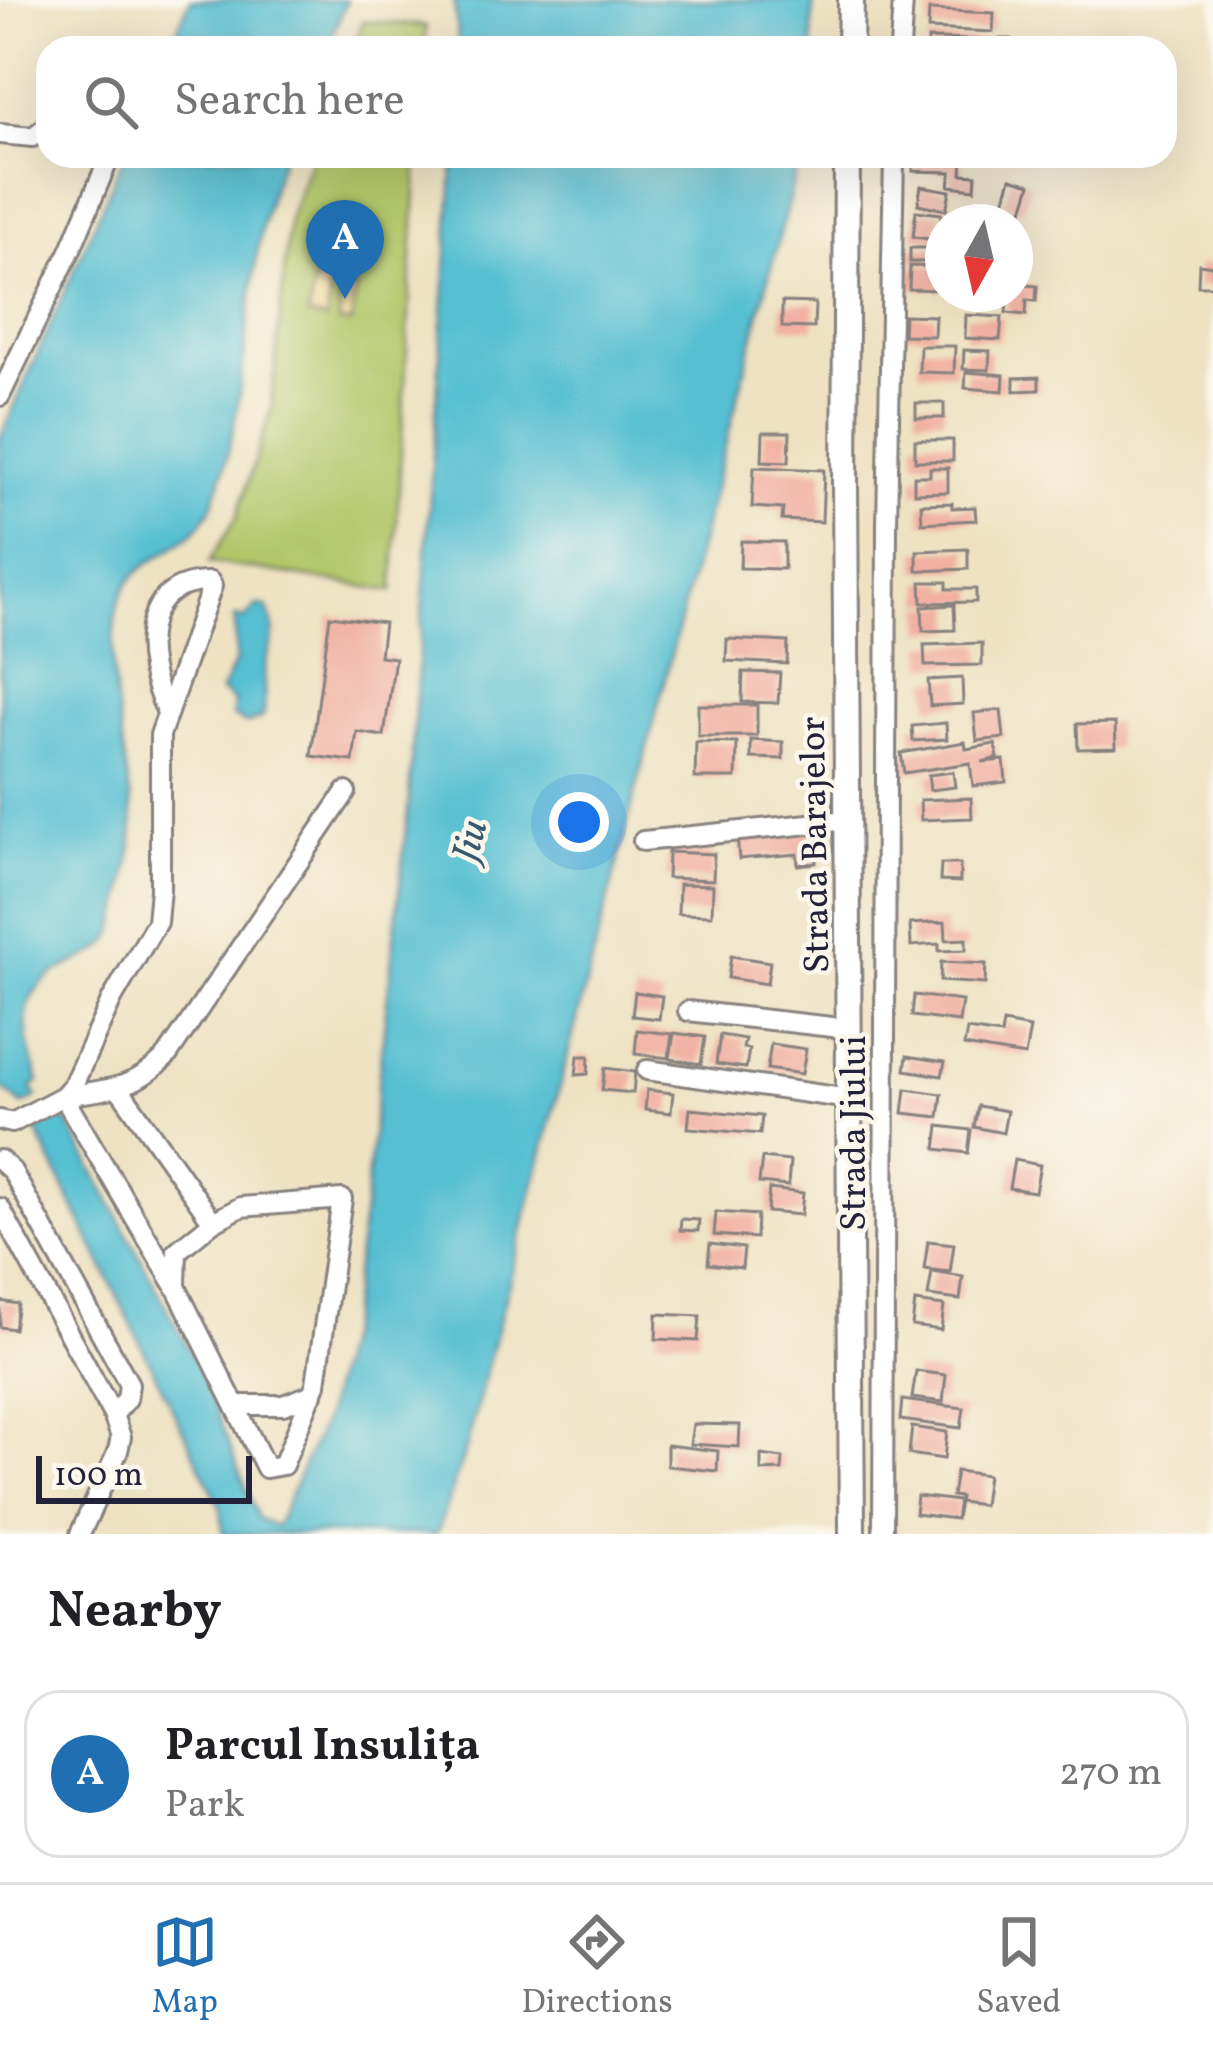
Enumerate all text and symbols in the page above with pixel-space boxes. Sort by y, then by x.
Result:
search box [36,36,1177,168]
icon: search [78,69,144,135]
text: Search here [174,71,405,134]
pin: A [306,200,384,299]
north arrow [925,204,1033,312]
street label: Strada Barajelor [790,716,844,974]
your location [549,792,609,852]
water label: Jiu [439,814,503,872]
street label: Strada Jiului [831,1035,881,1231]
scale bar [36,1450,252,1503]
text: 100 m [54,1454,143,1500]
text: Nearby [48,1577,222,1648]
text: Parcul Insulița [165,1716,480,1779]
text: A [76,1747,104,1801]
text: 270 m [1059,1747,1162,1801]
text: Park [165,1779,245,1833]
tab: Map [152,1909,218,2027]
tab: Directions [521,1909,673,2027]
tab: Saved [976,1909,1061,2027]

